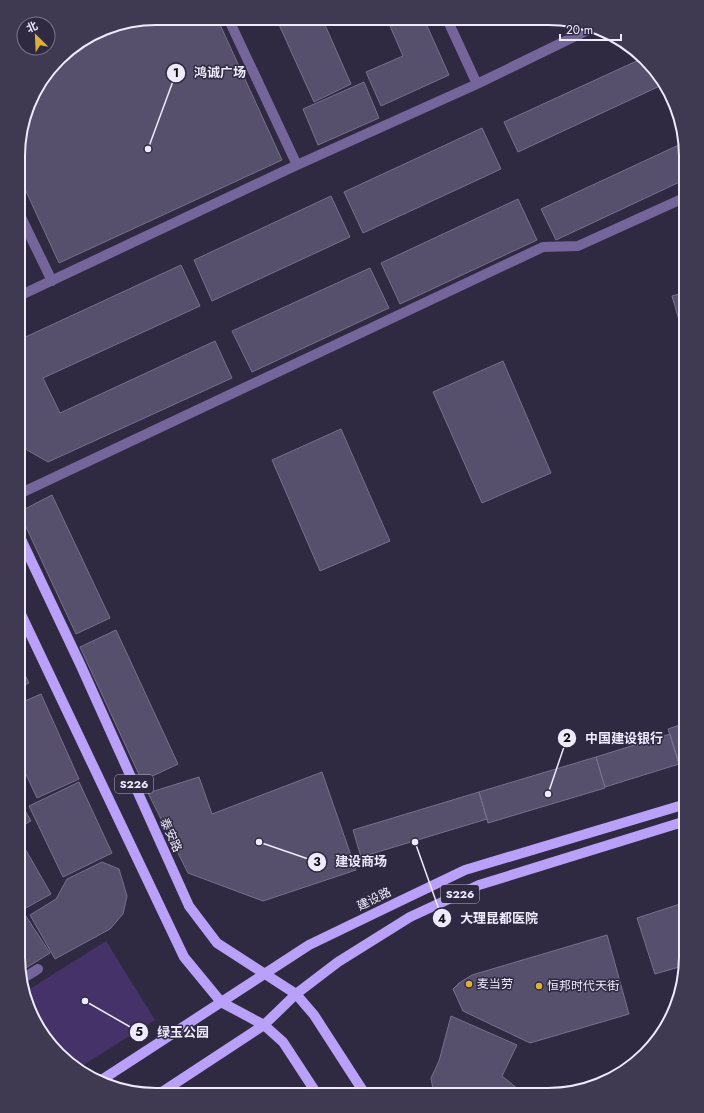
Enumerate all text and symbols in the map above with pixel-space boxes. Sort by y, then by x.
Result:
north arrow [16,16,56,56]
scale bar [560,16,621,42]
text: 北 [24,17,40,36]
text: 20 m [566,21,593,39]
callout: 鸿诚广场 [166,60,254,85]
text: 鸿诚广场 [194,63,246,82]
text: 1 [173,64,179,82]
callout: 中国建设银行 [557,726,671,751]
text: 2 [563,729,571,747]
text: 中国建设银行 [585,729,663,748]
road number: S226 [115,775,153,793]
street label: 泰安路 [155,815,187,855]
callout: 建设商场 [307,849,395,874]
text: 建设商场 [335,852,387,871]
text: 3 [313,853,321,871]
street label: 建设路 [354,883,394,915]
road number: S226 [441,885,479,903]
callout: 大理昆都医院 [432,906,546,931]
text: 大理昆都医院 [460,909,538,928]
text: 4 [438,910,446,928]
place label: 麦当劳 [477,975,513,993]
place label: 恒邦时代天街 [547,977,619,995]
marker: 麦当劳 [464,979,474,989]
marker: 恒邦时代天街 [534,981,544,991]
callout: 绿玉公园 [129,1020,217,1045]
text: 5 [135,1023,143,1041]
text: 绿玉公园 [157,1023,209,1042]

